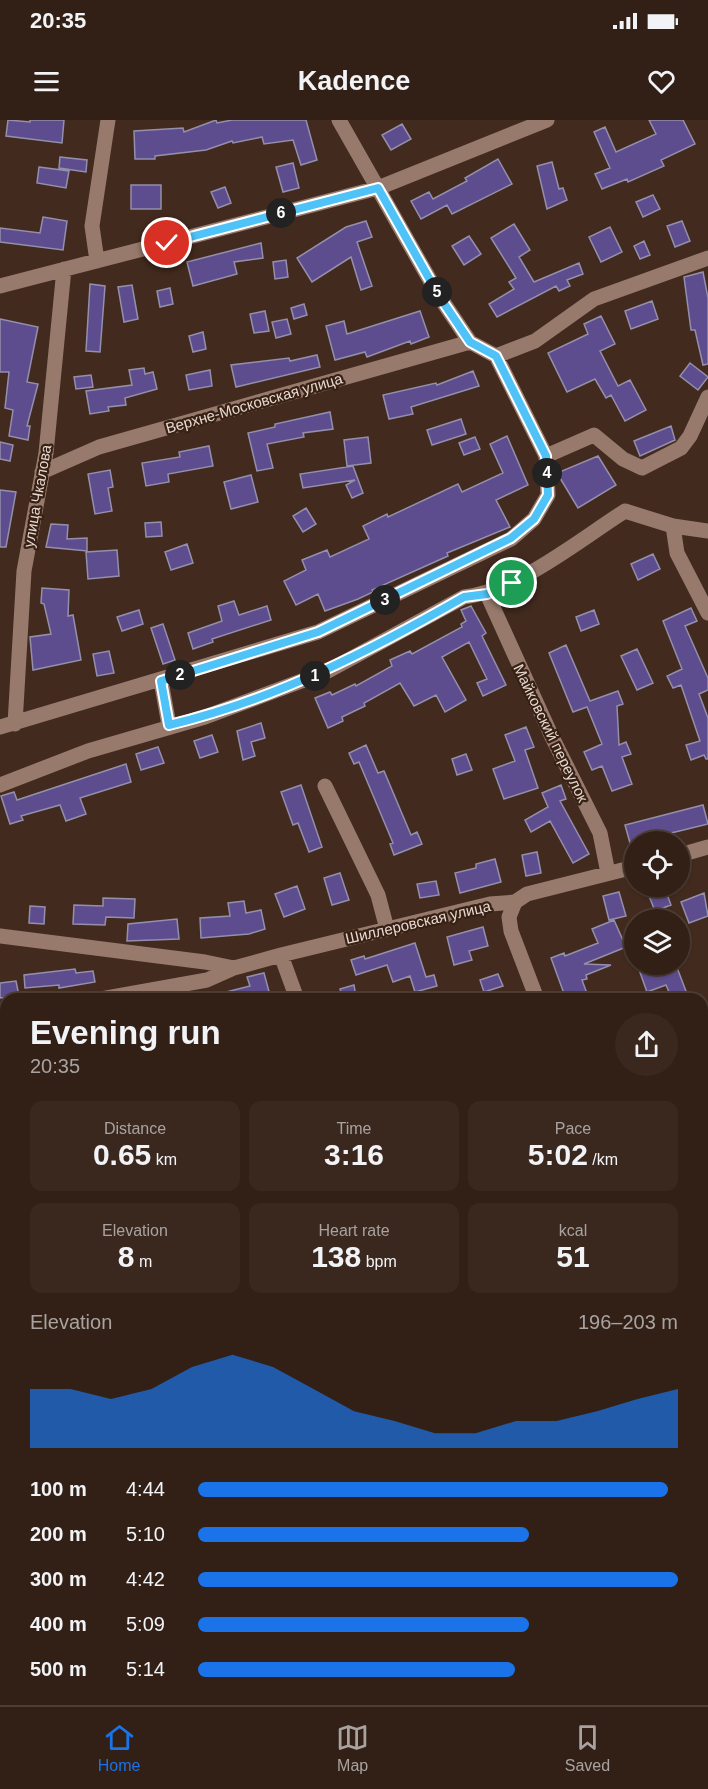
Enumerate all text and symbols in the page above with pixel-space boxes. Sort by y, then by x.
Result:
text: 20:35 [30,8,86,33]
icon: menu [30,65,63,98]
icon: heart [645,65,678,98]
text: Kadence [298,66,410,96]
pin: 6 [266,198,296,228]
text: 6 [277,204,285,221]
pin [141,217,192,268]
icon: check [150,226,183,259]
pin: 5 [422,277,452,307]
text: 5 [433,283,441,300]
street label: Верхне-Московская улица [164,369,345,436]
street label: улица Чкалова [20,443,55,549]
pin: 4 [532,458,562,488]
text: 4 [543,464,551,481]
pin [486,557,537,608]
icon: arrive [495,566,528,599]
pin: 3 [370,585,400,615]
text: 3 [381,591,389,608]
pin: 2 [165,660,195,690]
pin: 1 [300,661,330,691]
street label: Майковский переулок [510,661,592,805]
text: 2 [176,666,184,683]
text: 1 [311,667,319,684]
map controls [624,831,690,975]
button: locate [624,831,690,897]
street label: Шиллеровская улица [344,897,493,947]
button: layers [624,909,690,975]
button: share [615,1013,678,1076]
text: Evening run [30,1014,221,1051]
text: 20:35 [30,1055,80,1077]
text: Distance [104,1120,166,1137]
text: Time [337,1120,371,1137]
text: Pace [555,1120,591,1137]
text: 0.65 [93,1138,151,1171]
text: 3:16 [324,1138,384,1171]
text: 5:02 [528,1138,588,1171]
text: km [151,1151,177,1168]
text: /km [588,1151,618,1168]
text: Elevation [102,1222,168,1239]
text: Heart rate [318,1222,390,1239]
text: kcal [559,1222,587,1239]
text: 8 [118,1240,134,1273]
text: 138 [311,1240,361,1273]
text: 51 [556,1240,590,1273]
text: m [134,1253,152,1270]
text: bpm [361,1253,397,1270]
text: Elevation [30,1311,112,1333]
text: 196–203 m [578,1311,678,1333]
text: 100 m [30,1478,87,1500]
text: 4:44 [126,1478,165,1500]
text: 200 m [30,1523,87,1545]
text: 5:10 [126,1523,165,1545]
text: 300 m [30,1568,87,1590]
text: 4:42 [126,1568,165,1590]
text: 400 m [30,1613,87,1635]
text: 5:09 [126,1613,165,1635]
text: 500 m [30,1658,87,1680]
text: 5:14 [126,1658,165,1680]
tab: Home [98,1721,141,1775]
tab: Map [336,1721,369,1775]
tab: Saved [565,1721,610,1775]

